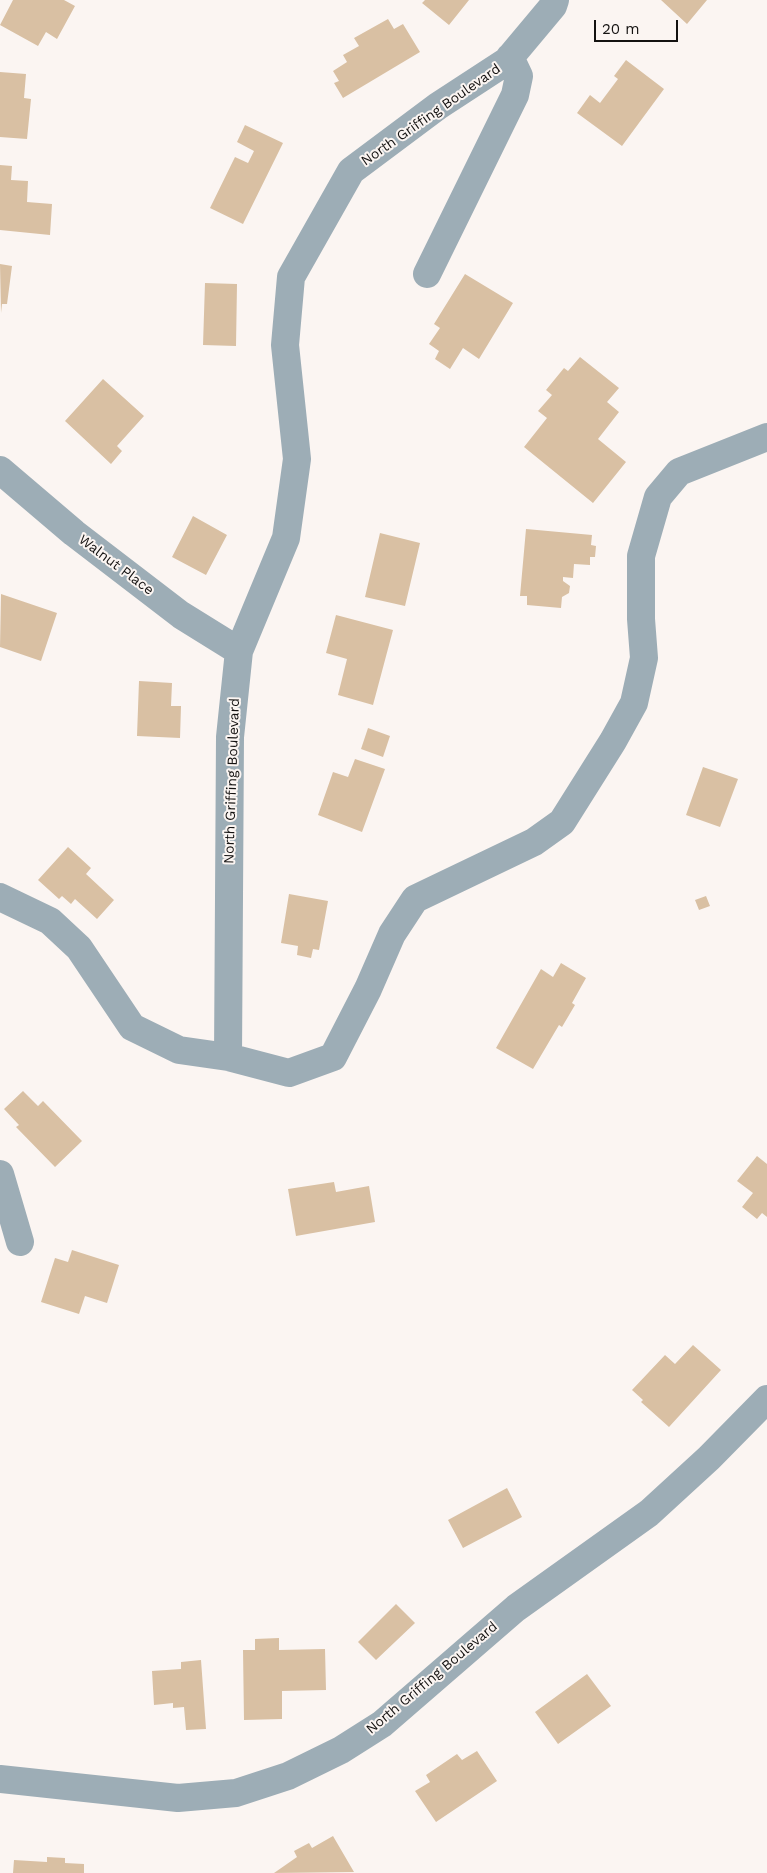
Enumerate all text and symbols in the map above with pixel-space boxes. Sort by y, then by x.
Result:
scale bar [597,10,681,42]
text: 20 m [602,20,640,38]
street label: North Griffing Boulevard [358,61,504,169]
street label: Walnut Place [75,531,157,599]
street label: North Griffing Boulevard [221,698,243,864]
street label: North Griffing Boulevard [363,1618,501,1738]

